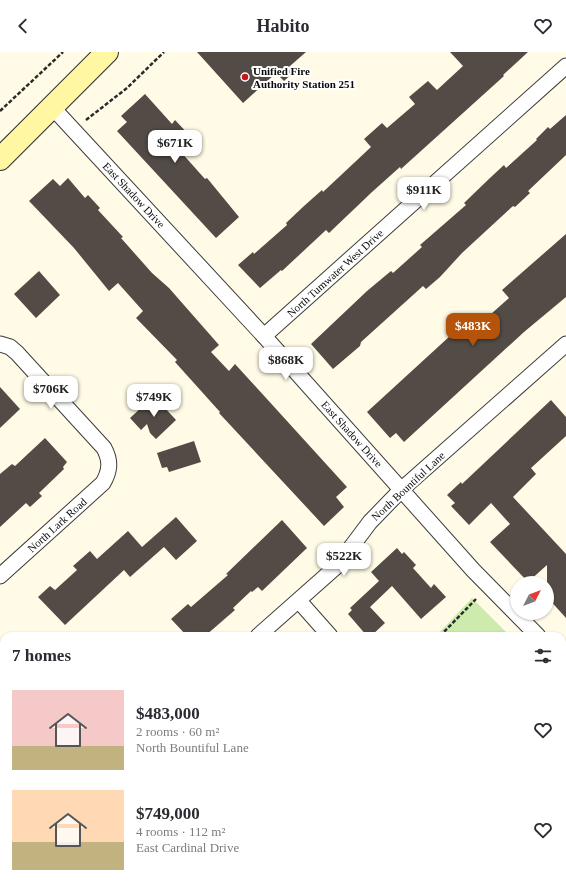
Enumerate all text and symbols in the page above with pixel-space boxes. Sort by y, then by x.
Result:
icon: back [12,15,34,37]
icon: heart [532,15,554,37]
text: Habito [256,16,310,36]
place label: Unified Fire Authority Station 251 [253,65,355,90]
marker: Unified Fire Authority Station 251 [240,72,250,82]
pin: $671K [147,130,203,164]
text: $671K [157,135,193,150]
street label: East Shadow Drive [101,160,167,230]
pin: $911K [396,177,452,211]
text: $911K [406,182,442,197]
street label: North Tumwater West Drive [284,227,386,319]
pin: $483K [445,313,501,347]
text: $483K [455,318,491,333]
pin: $868K [258,347,314,381]
text: $868K [268,352,304,367]
pin: $706K [23,376,79,410]
text: $706K [33,381,69,396]
pin: $749K [126,384,182,418]
text: $749K [136,389,172,404]
street label: East Shadow Drive [319,398,385,470]
street label: North Bountiful Lane [369,449,447,523]
street label: North Lark Road [25,495,89,555]
pin: $522K [316,543,372,577]
text: $522K [326,548,362,563]
north arrow [510,576,554,620]
map controls [510,576,554,620]
icon: filters [532,645,554,667]
text: 7 homes [12,646,71,665]
text: $483,000 [136,704,200,723]
icon: home [44,706,92,754]
icon: heart [532,719,554,741]
text: 2 rooms · 60 m² [136,724,219,739]
text: North Bountiful Lane [136,740,249,755]
text: $749,000 [136,804,200,823]
icon: home [44,806,92,854]
icon: heart [532,819,554,841]
text: 4 rooms · 112 m² [136,824,225,839]
text: East Cardinal Drive [136,840,239,855]

